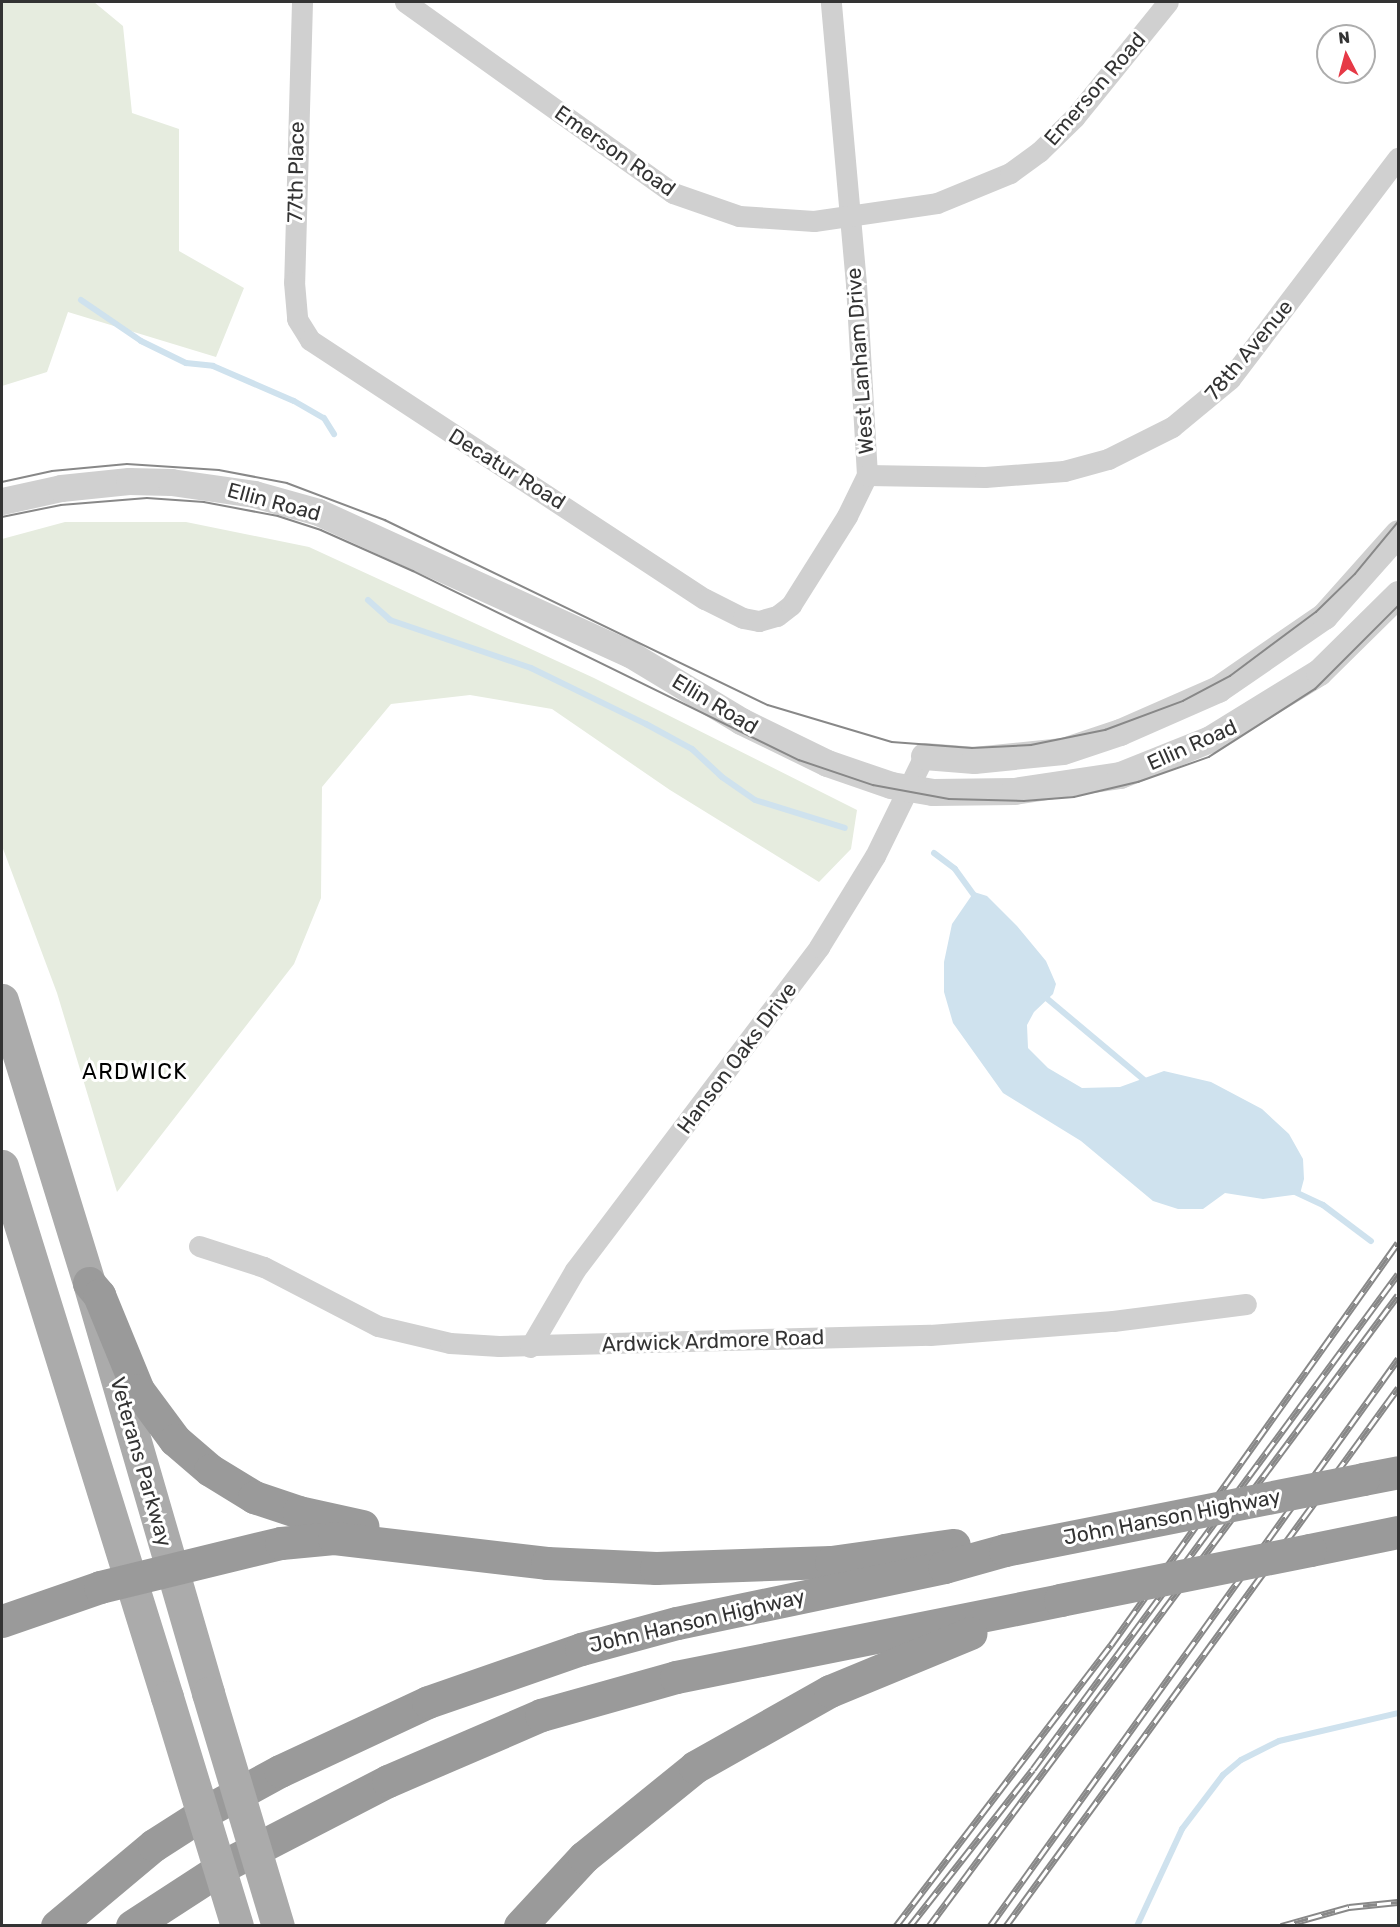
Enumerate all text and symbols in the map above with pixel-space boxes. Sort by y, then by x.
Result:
north arrow [1316,24,1376,84]
street label: Emerson Road [1039,27,1151,151]
text: N [1338,28,1351,48]
street label: Emerson Road [550,100,680,202]
street label: 77th Place [283,121,309,223]
street label: West Lanham Drive [841,267,879,455]
street label: 78th Avenue [1200,294,1298,406]
street label: Decatur Road [444,423,570,515]
street label: Ellin Road [225,477,323,527]
street label: Ellin Road [668,669,762,739]
street label: Ellin Road [1143,714,1241,776]
street label: Hanson Oaks Drive [672,977,802,1139]
district label: ARDWICK [82,1059,188,1085]
street label: Ardwick Ardmore Road [601,1325,825,1357]
street label: Veterans Parkway [105,1374,177,1550]
street label: John Hanson Highway [1061,1484,1283,1550]
street label: John Hanson Highway [587,1584,807,1658]

